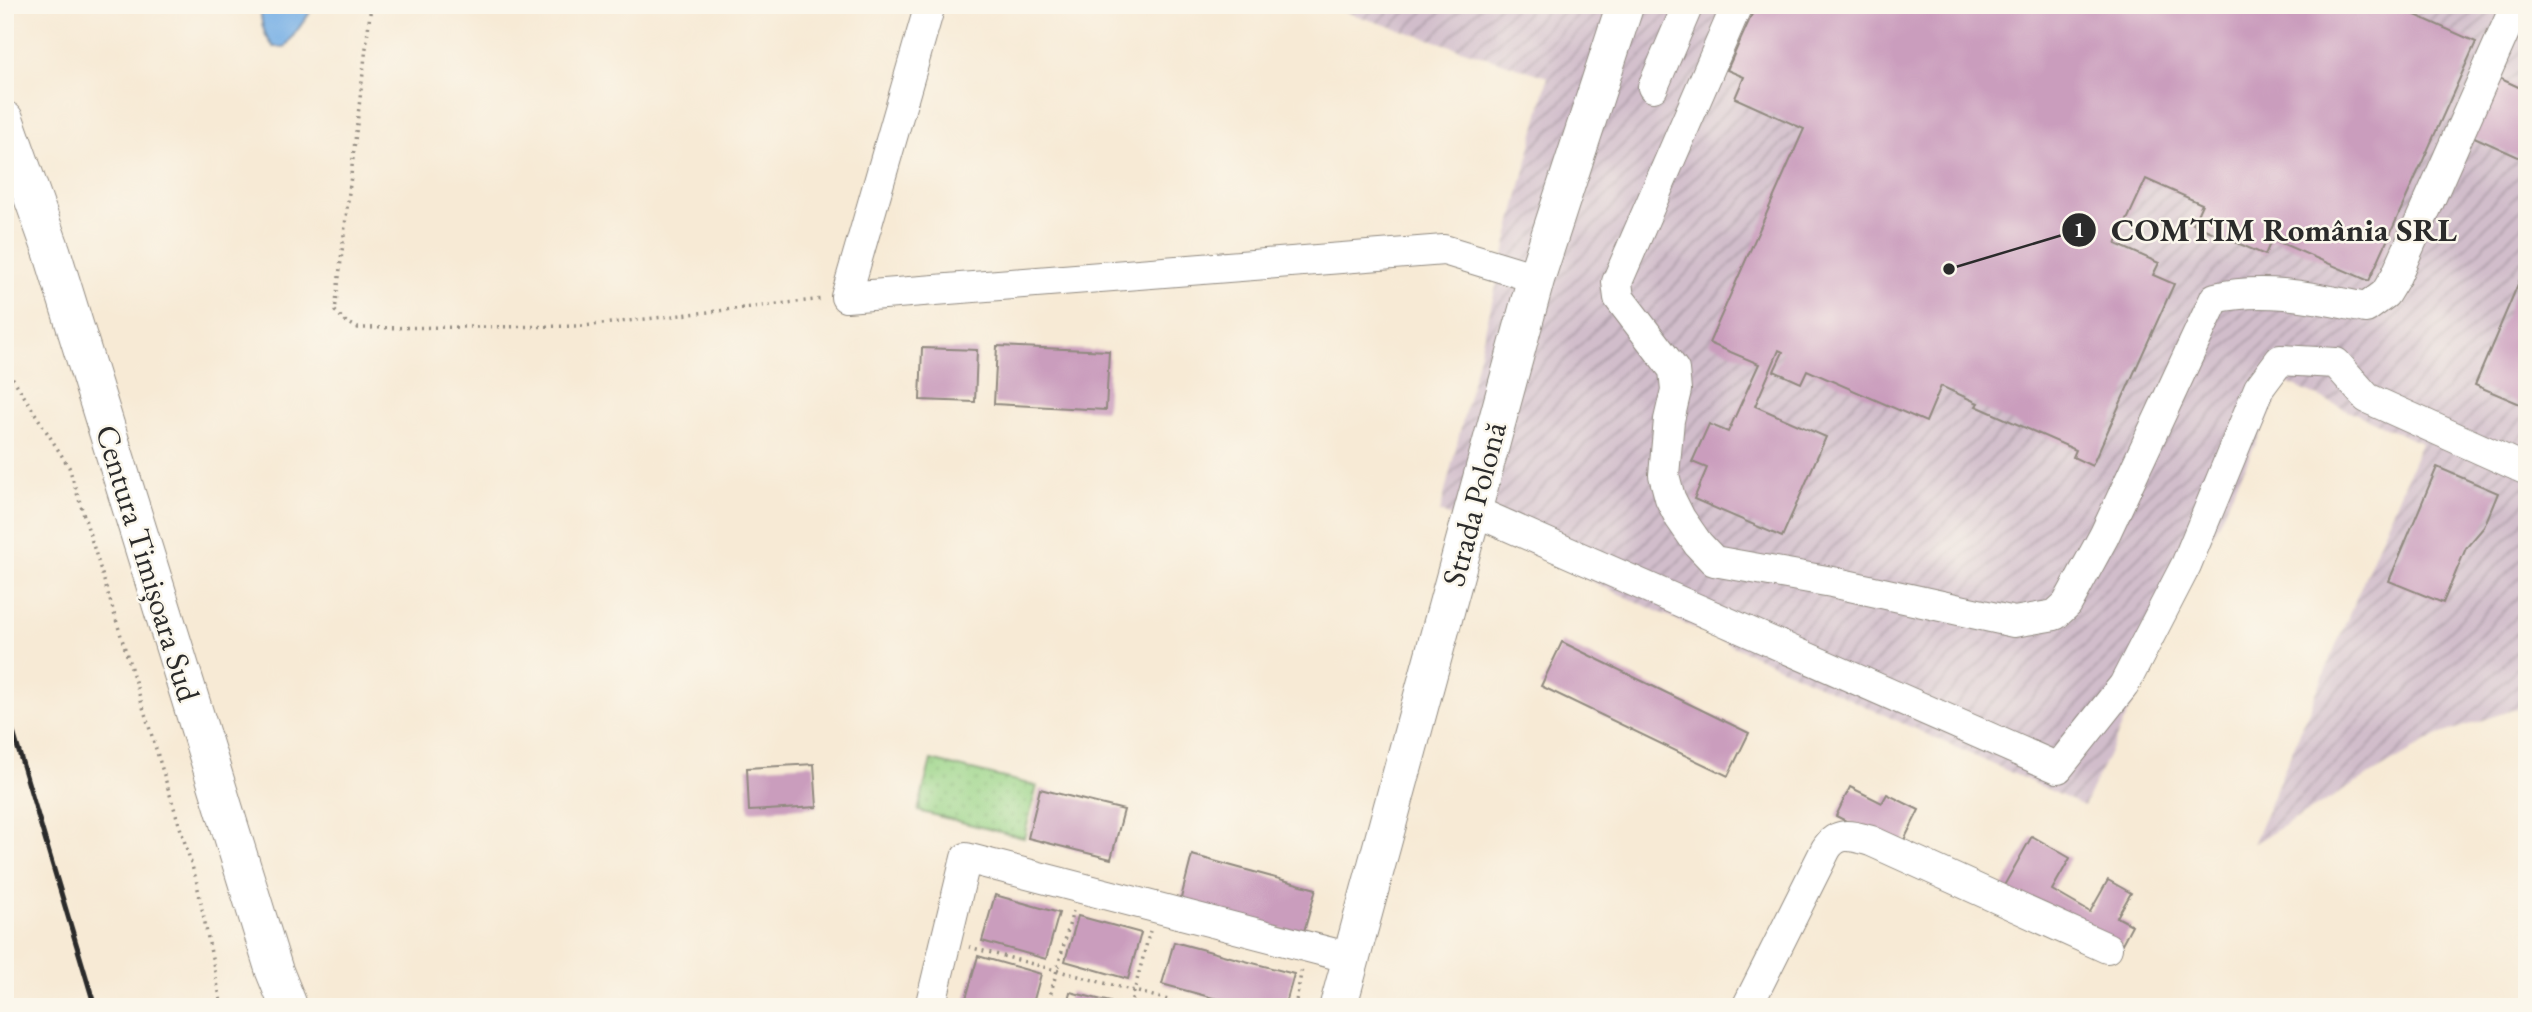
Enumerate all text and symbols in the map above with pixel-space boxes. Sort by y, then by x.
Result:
callout: COMTIM România SRL [2062,203,2471,257]
text: COMTIM România SRL [2111,208,2458,251]
text: 1 [2073,216,2085,243]
street label: Strada Polonă [1432,417,1516,591]
street label: Centura Timișoara Sud [86,420,210,707]

